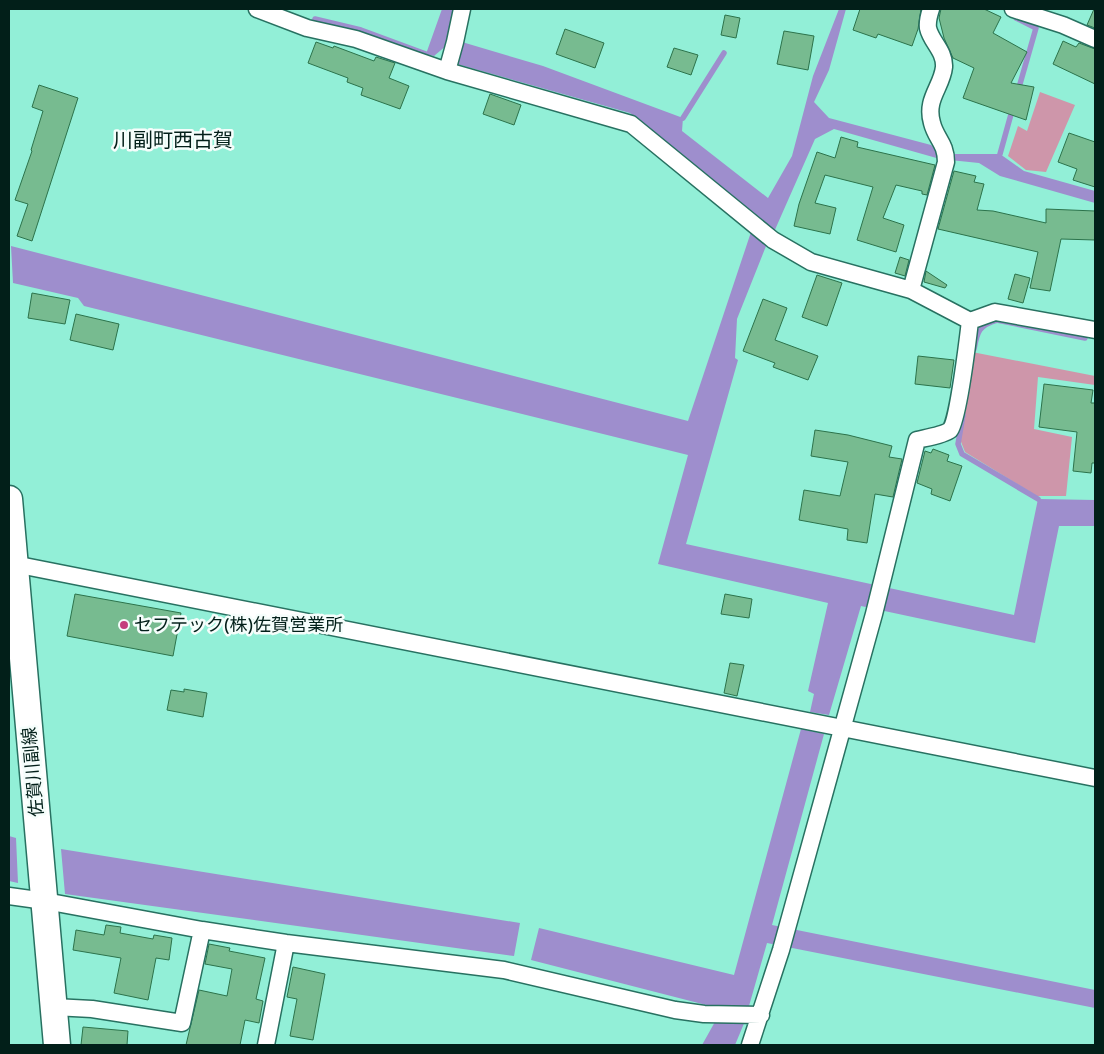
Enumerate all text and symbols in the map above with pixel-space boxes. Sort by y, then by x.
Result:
district label: 川副町西古賀 [113,129,233,153]
place label: セフテック(株)佐賀営業所 [134,614,343,636]
marker: セフテック(株)佐賀営業所 [118,619,130,631]
street label: 佐賀川副線 [18,726,48,818]

